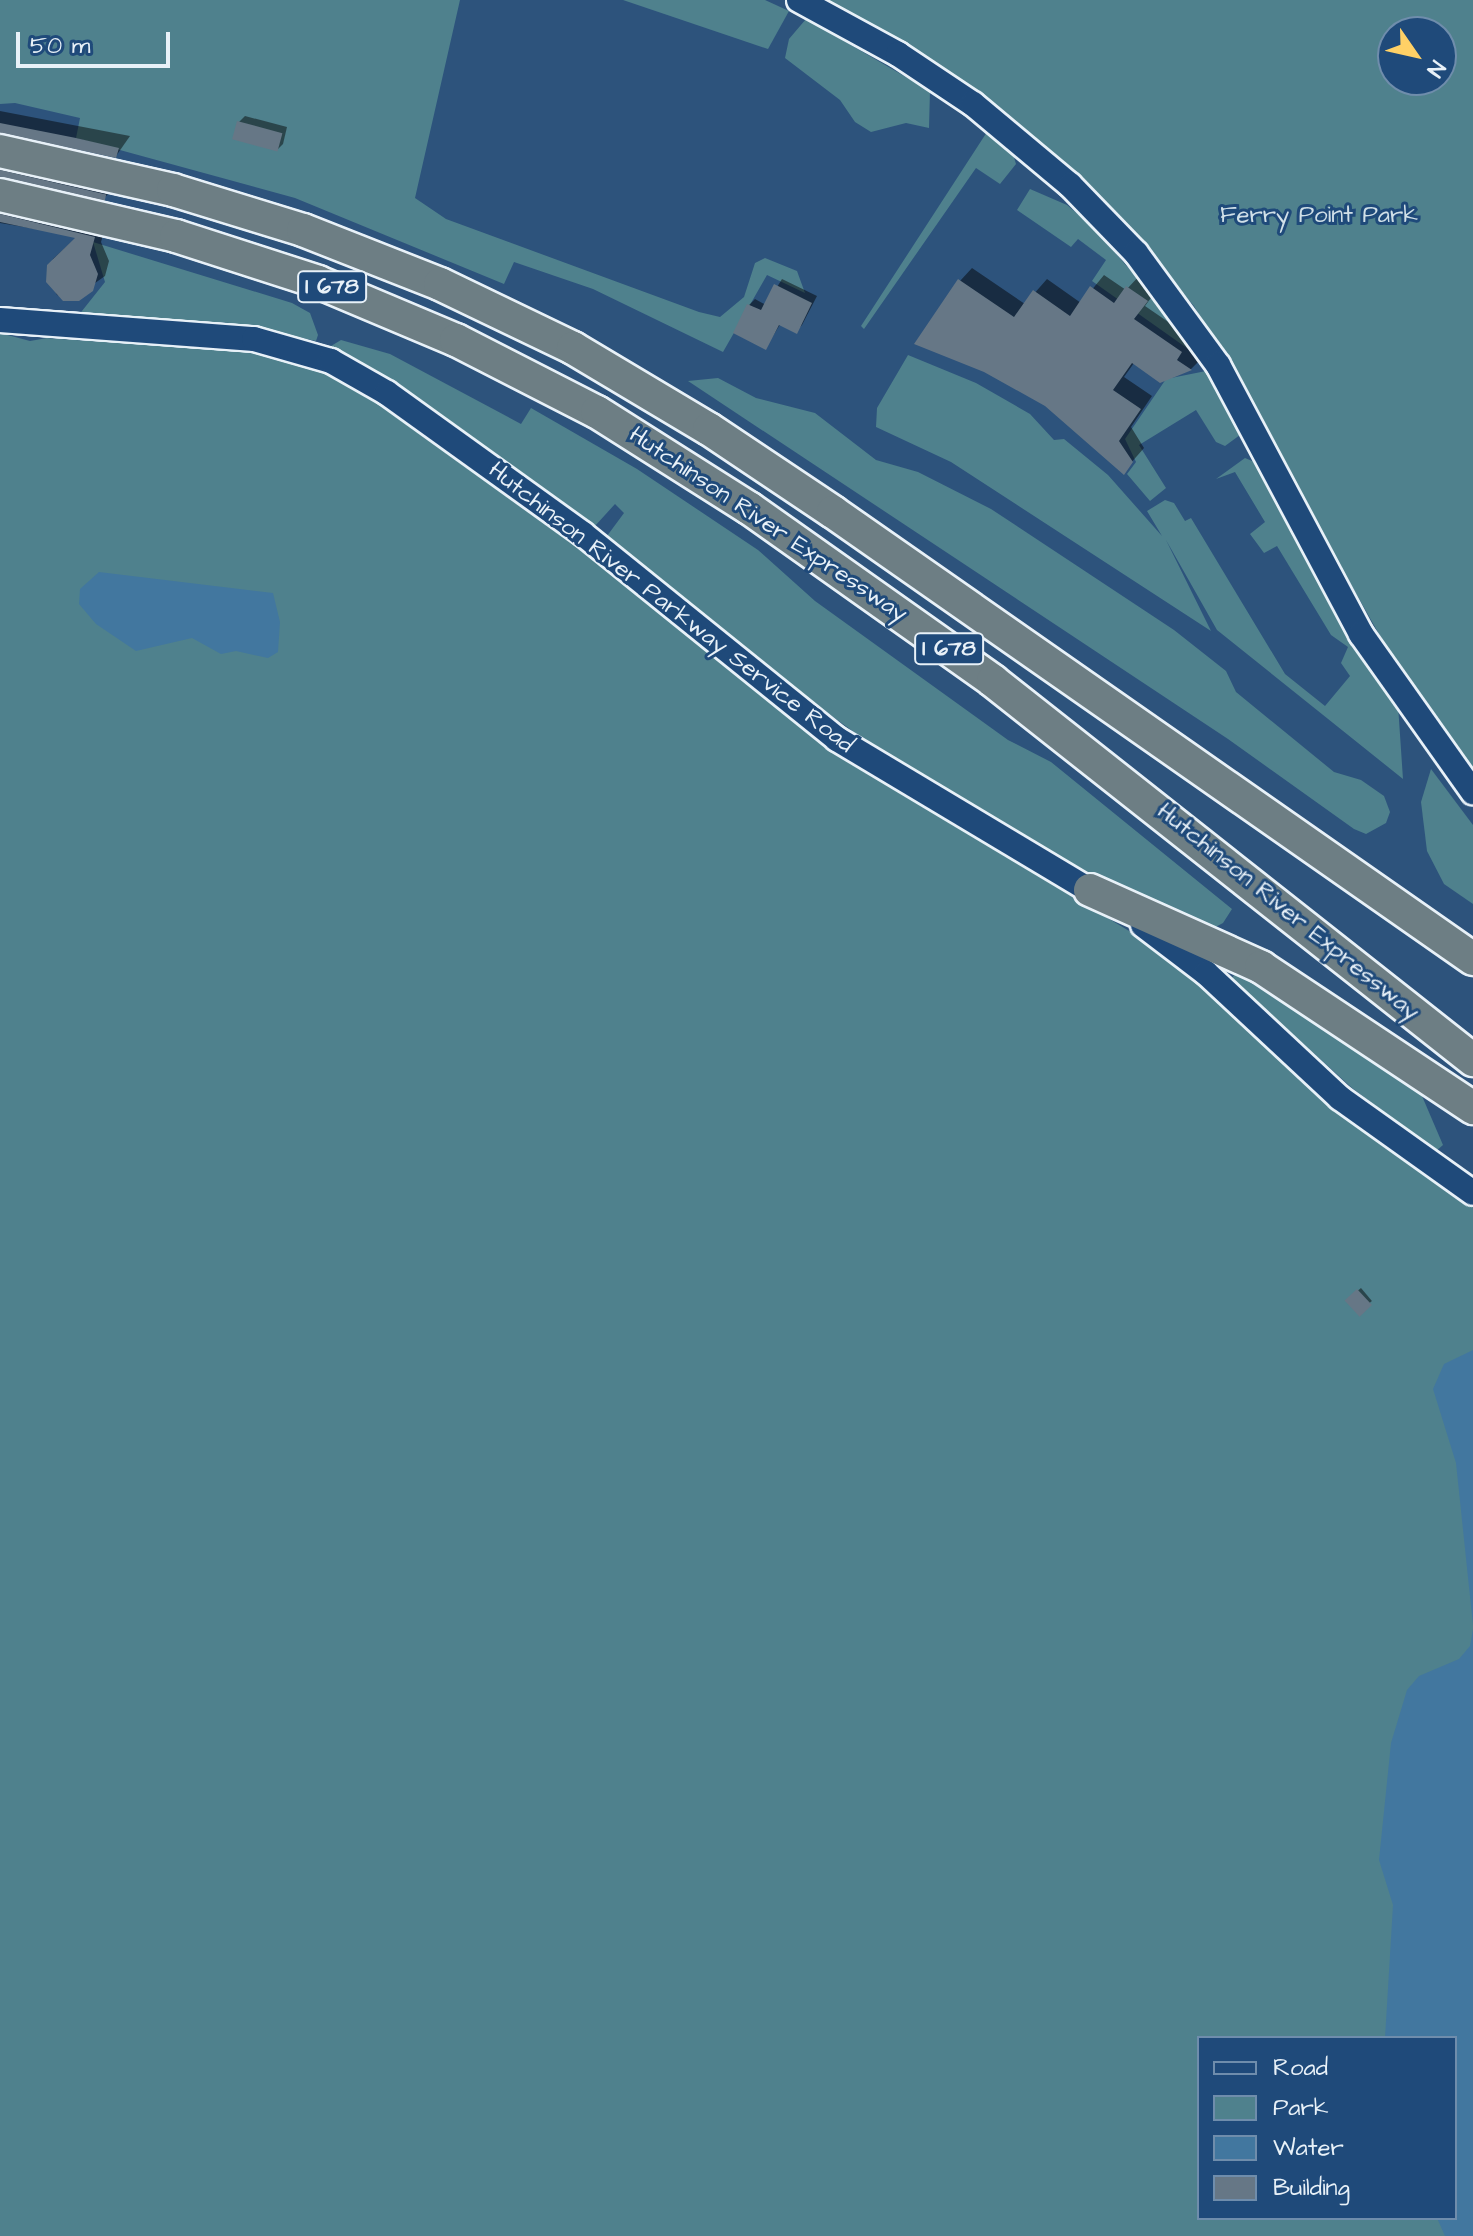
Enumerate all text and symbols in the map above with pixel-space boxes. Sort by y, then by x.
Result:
scale bar [20,16,174,66]
north arrow [1377,16,1457,96]
text: 50 m [30,29,90,63]
text: N [1419,54,1452,83]
park label: Ferry Point Park [1220,202,1418,230]
road number: I 678 [296,269,368,305]
street label: Hutchinson River Expressway [623,421,913,629]
street label: Hutchinson River Parkway Service Road [483,456,859,760]
road number: I 678 [913,631,985,667]
street label: Hutchinson River Expressway [1151,797,1425,1027]
legend [1197,2036,1457,2220]
text: Road [1273,2051,1328,2085]
text: Park [1273,2091,1329,2125]
text: Water [1273,2131,1344,2165]
text: Building [1273,2171,1350,2205]

